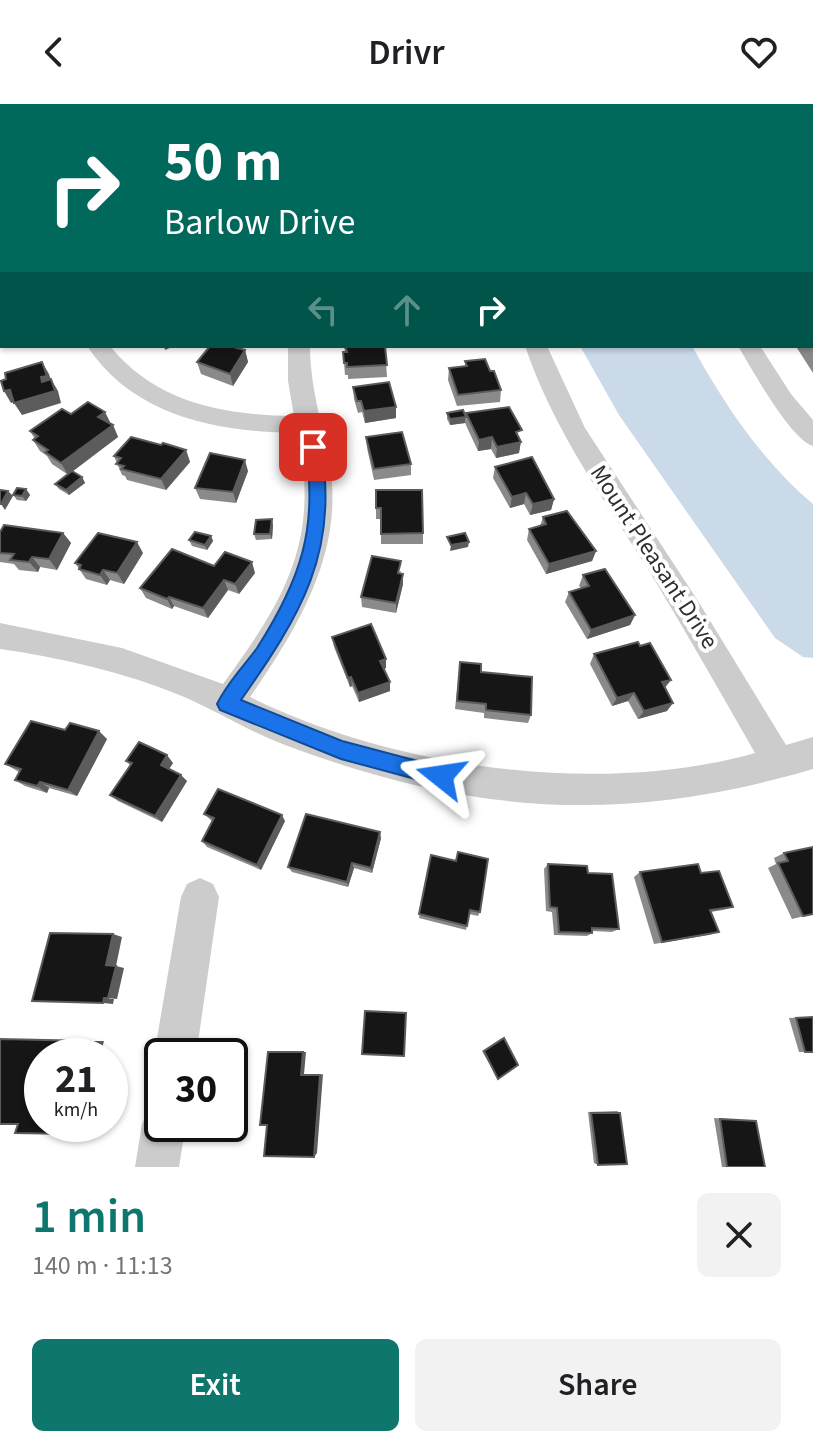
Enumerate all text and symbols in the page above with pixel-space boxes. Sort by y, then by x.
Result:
text: Drivr [368,27,445,78]
icon: back [32,30,76,74]
icon: heart [737,30,781,74]
text: 50 m [164,123,282,202]
icon: right [32,136,136,240]
text: Barlow Drive [164,197,355,248]
icon: left [301,288,345,332]
icon: ahead [385,288,429,332]
icon: right [469,288,513,332]
pin [279,413,347,481]
icon: arrive [291,425,335,469]
street label: Mount Pleasant Drive [581,458,727,656]
position arrow [399,734,483,818]
speed limit sign: 30 [144,1038,248,1142]
text: 21 [55,1051,97,1108]
text: km/h [54,1096,98,1124]
text: 1 min [32,1183,146,1251]
button: close [697,1193,781,1277]
text: 140 m · 11:13 [32,1247,173,1284]
button: Exit [32,1339,399,1431]
button: Share [415,1339,781,1431]

